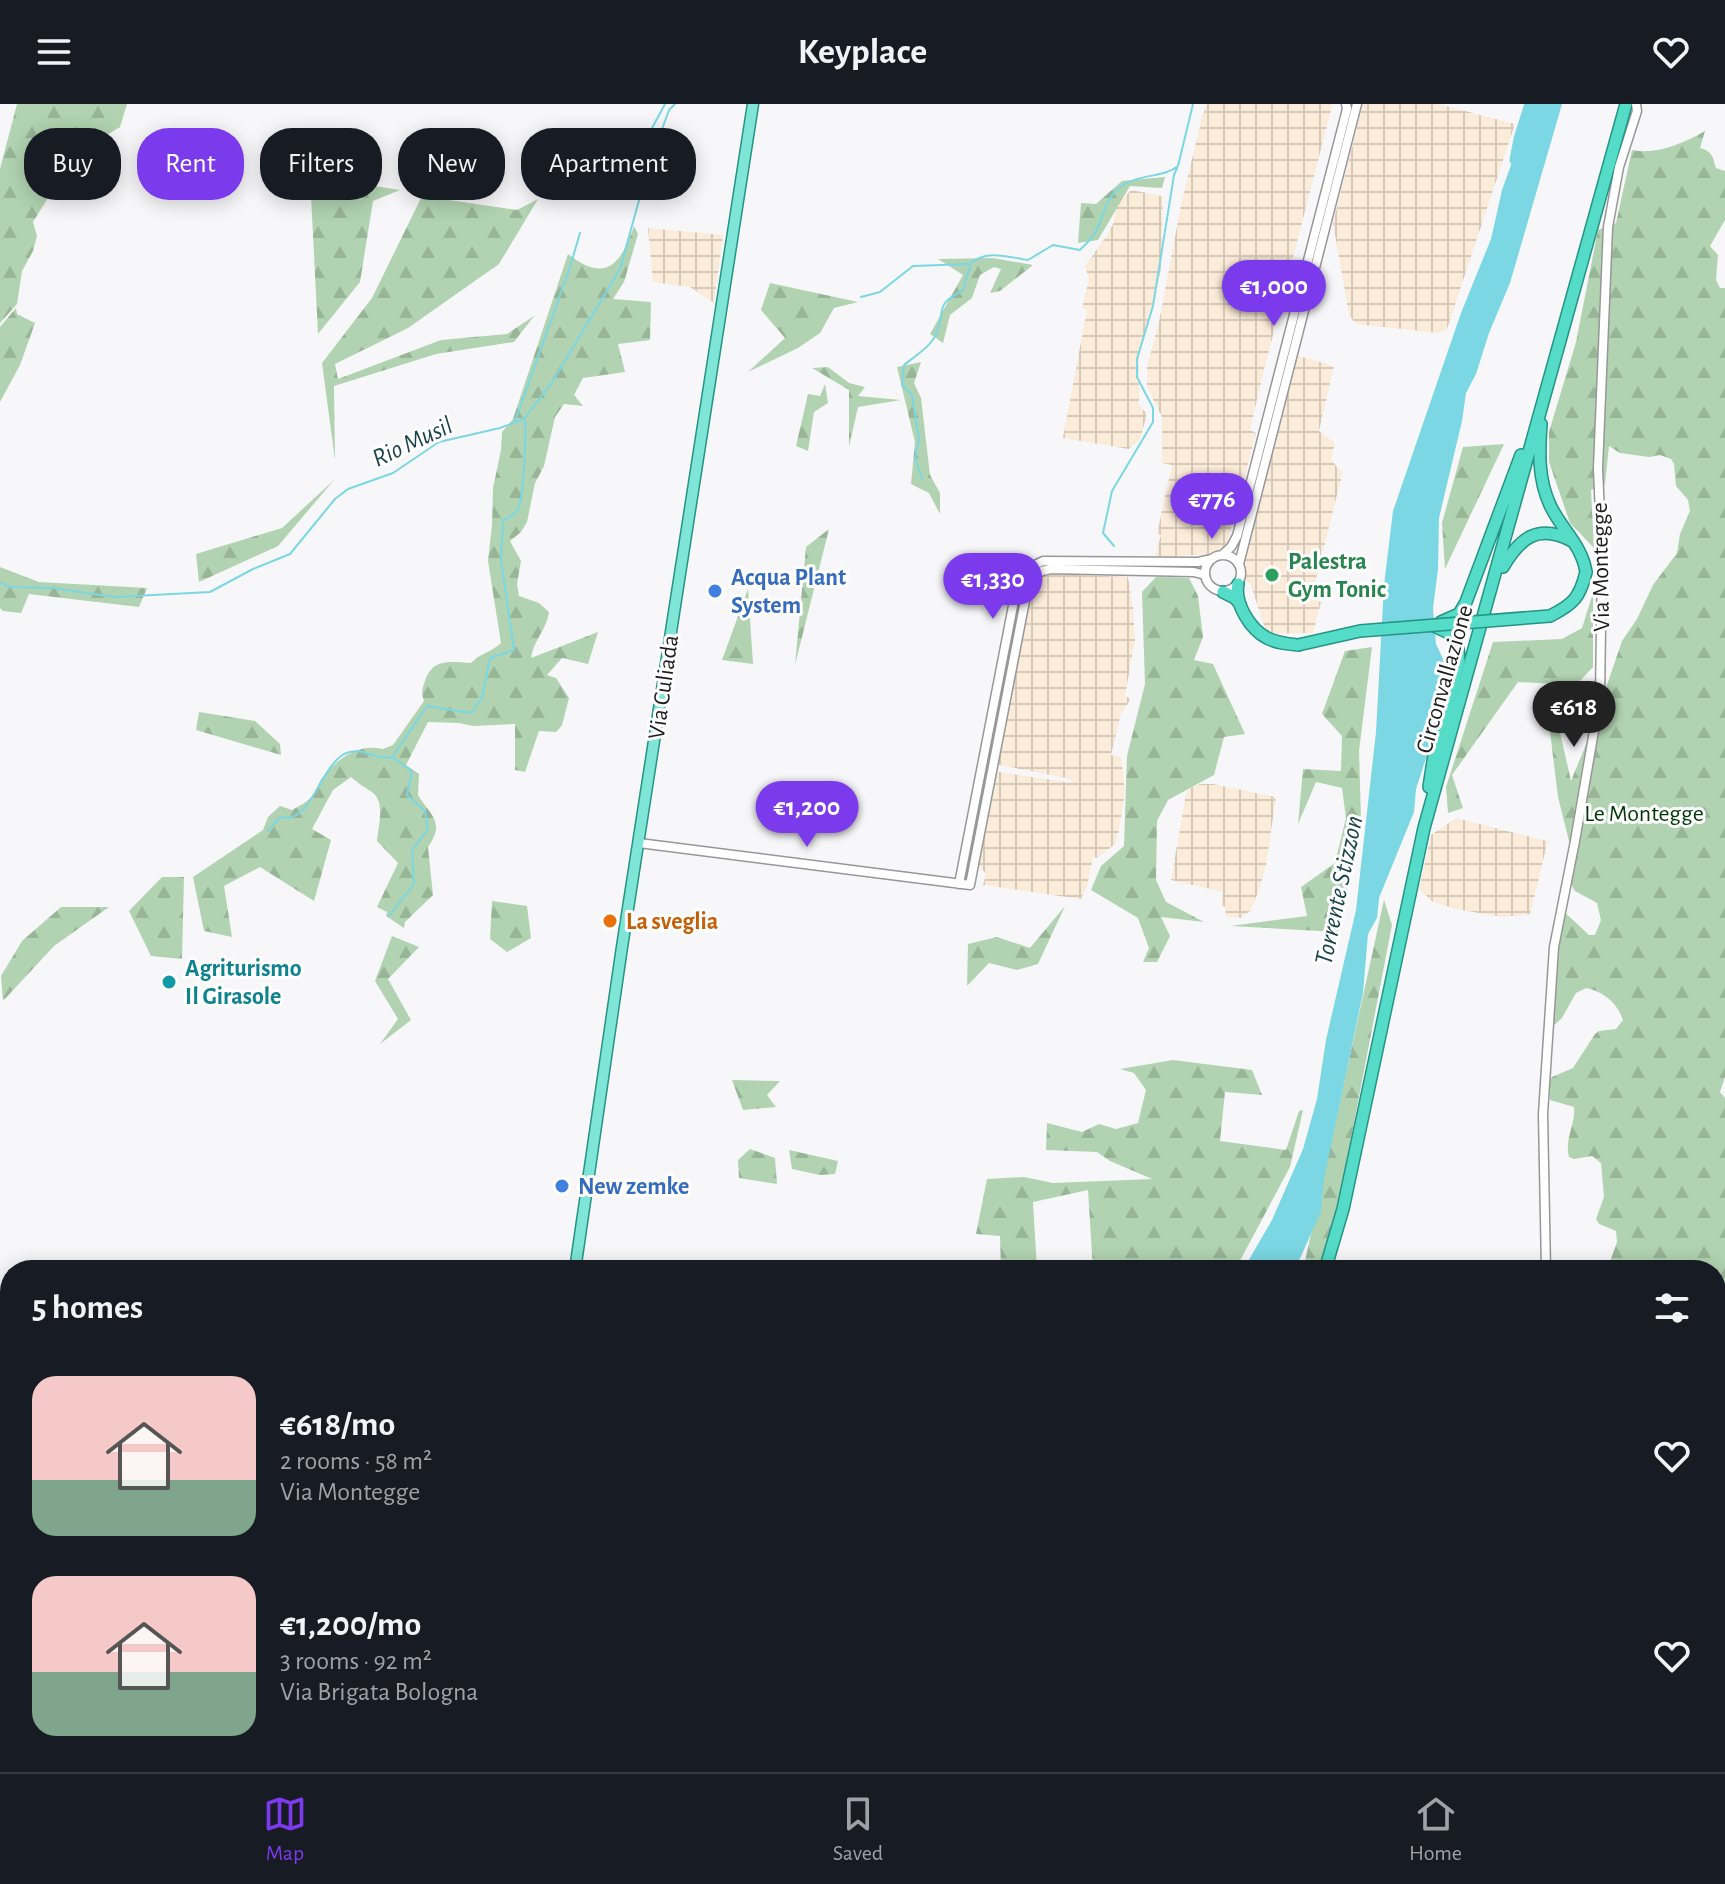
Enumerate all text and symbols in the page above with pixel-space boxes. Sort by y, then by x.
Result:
icon: menu [32,30,76,74]
icon: heart [1649,30,1693,74]
text: Keyplace [798,34,927,70]
chip: Buy [24,128,121,200]
chip: Rent [137,128,244,200]
chip: Filters [260,128,382,200]
chip: New [398,128,505,200]
chip: Apartment [521,128,696,200]
pin: €1,000 [1209,260,1339,328]
text: €1,000 [1240,273,1308,299]
water label: Rio Musil [368,412,457,472]
pin: €776 [1165,473,1259,541]
text: €776 [1188,486,1236,512]
street label: Via Montegge [1588,502,1614,632]
place label: Palestra Gym Tonic [1288,550,1386,602]
pin: €1,330 [928,553,1058,621]
place label: Acqua Plant System [731,566,846,618]
text: €1,330 [961,566,1025,592]
marker: Palestra Gym Tonic [1263,566,1281,584]
marker: Acqua Plant System [706,582,724,600]
street label: Circonvallazione [1412,602,1478,756]
street label: Via Culiada [645,633,683,741]
pin: €618 [1527,681,1621,749]
text: €618 [1551,694,1597,720]
pin: €1,200 [742,781,872,849]
text: €1,200 [774,794,840,820]
park label: Le Montegge [1584,802,1704,826]
water label: Torrente Stizzon [1310,813,1367,967]
place label: La sveglia [626,910,718,934]
marker: La sveglia [601,912,619,930]
place label: Agriturismo Il Girasole [185,957,302,1009]
marker: Agriturismo Il Girasole [160,973,178,991]
place label: New zemke [578,1175,689,1199]
marker: New zemke [553,1177,571,1195]
icon: filters [1650,1286,1694,1330]
text: 5 homes [32,1291,143,1325]
icon: home [96,1408,192,1504]
text: €618/mo [280,1408,395,1442]
icon: heart [1650,1434,1694,1478]
text: 2 rooms · 58 m² [280,1448,432,1474]
text: Via Montegge [280,1479,420,1505]
icon: home [96,1608,192,1704]
text: €1,200/mo [280,1608,421,1642]
icon: heart [1650,1634,1694,1678]
text: 3 rooms · 92 m² [280,1648,432,1674]
text: Via Brigata Bologna [280,1679,478,1705]
tab: Map [263,1792,307,1866]
tab: Saved [833,1792,883,1866]
tab: Home [1409,1792,1462,1866]

